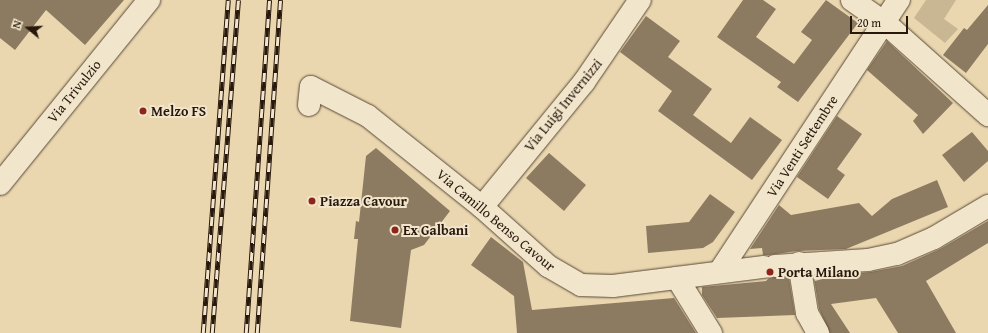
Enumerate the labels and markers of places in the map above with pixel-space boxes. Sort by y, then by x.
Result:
place label: Melzo FS [151,103,206,119]
marker: Melzo FS [138,106,148,116]
place label: Piazza Cavour [320,193,407,209]
marker: Piazza Cavour [307,196,317,206]
place label: Ex Galbani [403,222,468,238]
marker: Ex Galbani [390,225,400,235]
place label: Porta Milano [778,264,859,280]
marker: Porta Milano [765,267,775,277]

